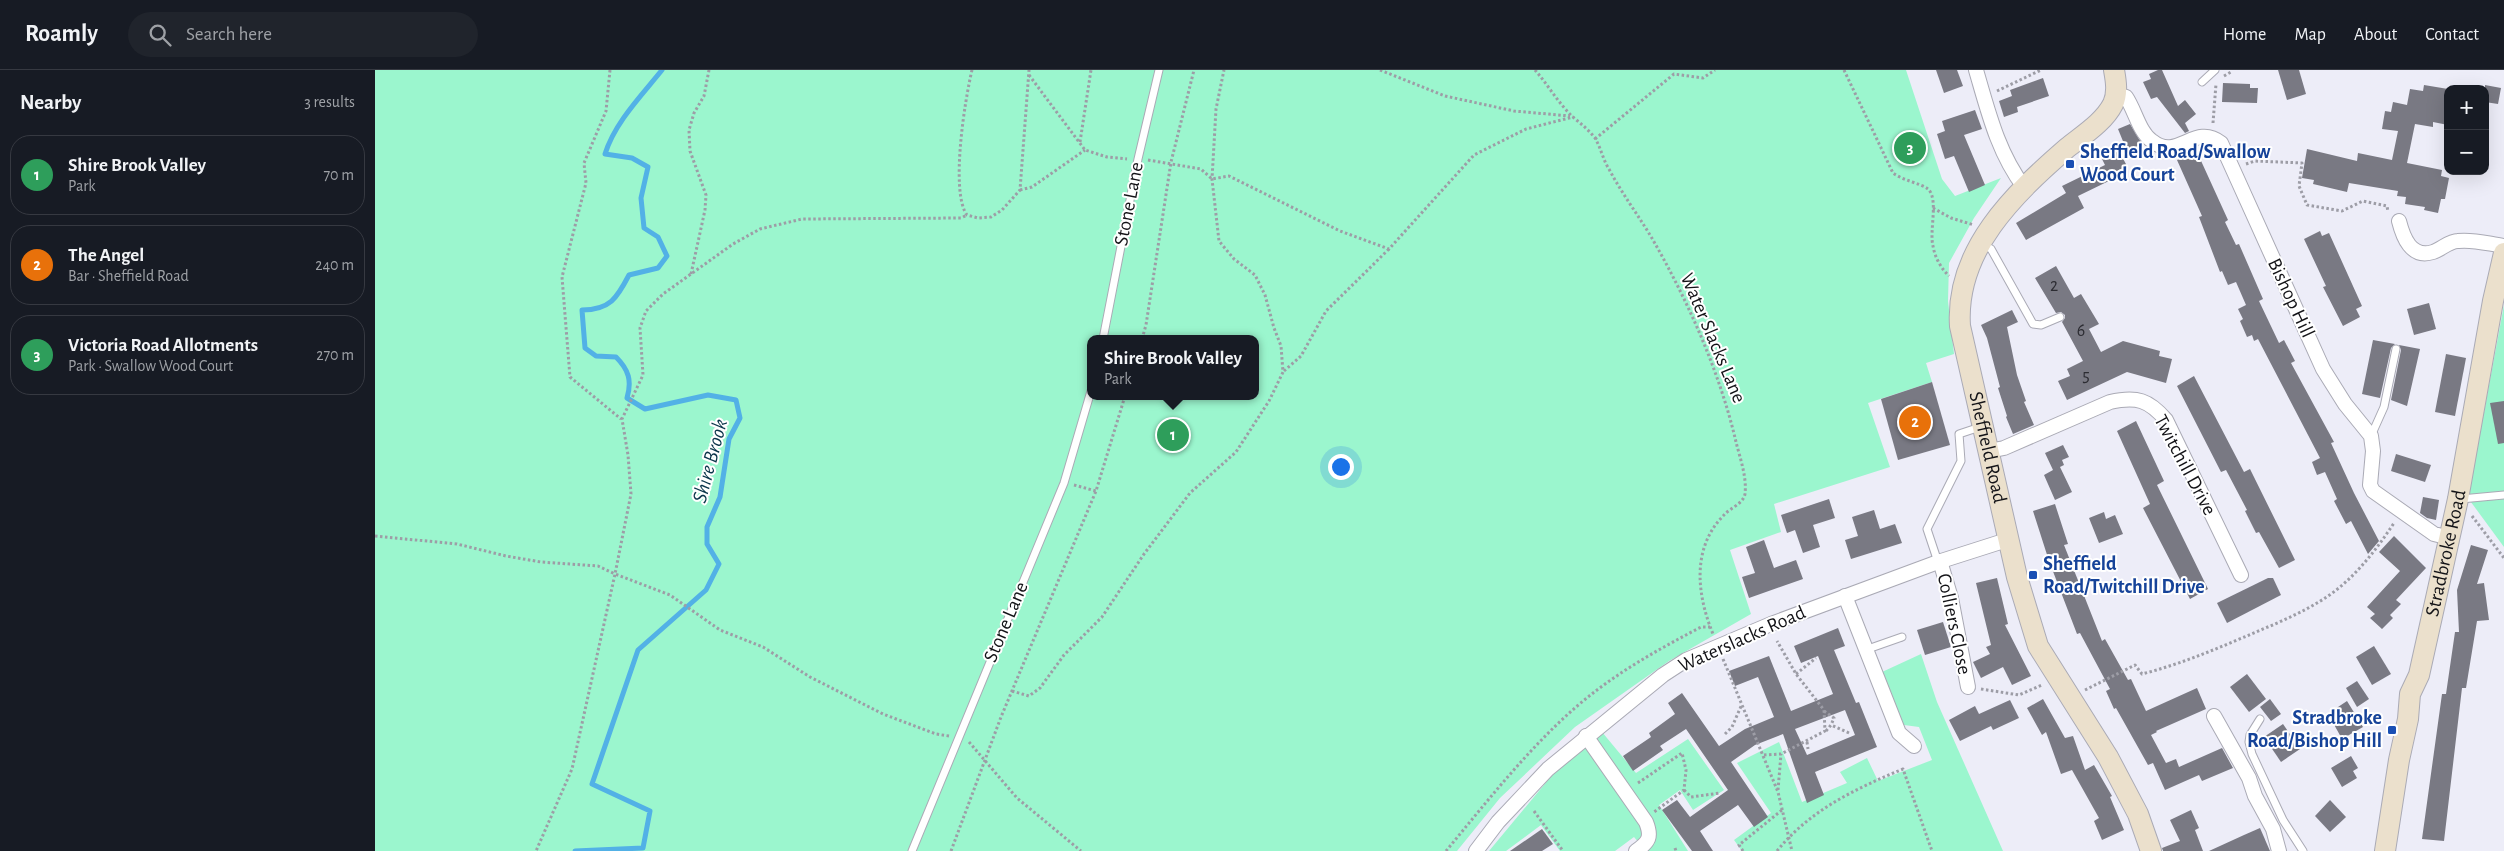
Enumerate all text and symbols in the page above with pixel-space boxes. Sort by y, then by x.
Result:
search box [128,12,478,57]
icon: search [146,21,174,49]
text: Roamly [25,22,98,46]
text: Search here [186,25,272,44]
text: Home [2223,26,2266,44]
text: Map [2294,26,2326,44]
text: About [2354,26,2397,44]
text: Contact [2425,26,2479,44]
map controls [2444,85,2489,175]
button: + [2444,85,2489,130]
text: Nearby [20,92,81,113]
text: 3 results [304,94,355,110]
pin: 3 [1894,129,1926,167]
button: − [2444,130,2489,175]
place label: Sheffield Road/Swallow Wood Court [2080,142,2270,185]
text: Shire Brook Valley [68,156,206,175]
marker: Sheffield Road/Swallow Wood Court [2064,158,2076,170]
street label: Stone Lane [1111,160,1147,248]
text: 1 [34,167,40,183]
text: 70 m [323,167,354,183]
text: Park [68,178,96,194]
text: The Angel [68,246,144,265]
street label: Bishop Hill [2264,255,2318,341]
text: 2 [33,257,41,273]
text: 240 m [315,257,354,273]
text: Bar · Sheffield Road [68,268,189,284]
street label: Water Slacks Lane [1677,270,1749,406]
house number: 2 [2050,277,2058,295]
house number: 6 [2077,322,2085,340]
popup [1087,335,1259,400]
text: Victoria Road Allotments [68,336,258,355]
text: 3 [34,347,40,363]
text: 270 m [316,347,354,363]
text: Shire Brook Valley [1104,349,1242,368]
text: Park · Swallow Wood Court [68,358,233,374]
house number: 5 [2082,367,2090,385]
text: Park [1104,371,1132,387]
street label: Sheffield Road [1965,390,2010,505]
pin: 2 [1899,403,1931,441]
street label: Twitchill Drive [2150,411,2220,519]
pin: 1 [1157,416,1189,454]
water label: Shire Brook [689,417,731,505]
your location [1328,454,1354,480]
street label: Stradbroke Road [2422,488,2469,618]
place label: Sheffield Road/Twitchill Drive [2043,554,2205,597]
marker: Sheffield Road/Twitchill Drive [2027,569,2039,581]
street label: Colliers Close [1934,572,1974,676]
street label: Stone Lane [980,579,1032,665]
street label: Waterslacks Road [1676,602,1808,676]
place label: Stradbroke Road/Bishop Hill [2247,708,2382,751]
marker: Stradbroke Road/Bishop Hill [2386,724,2398,736]

